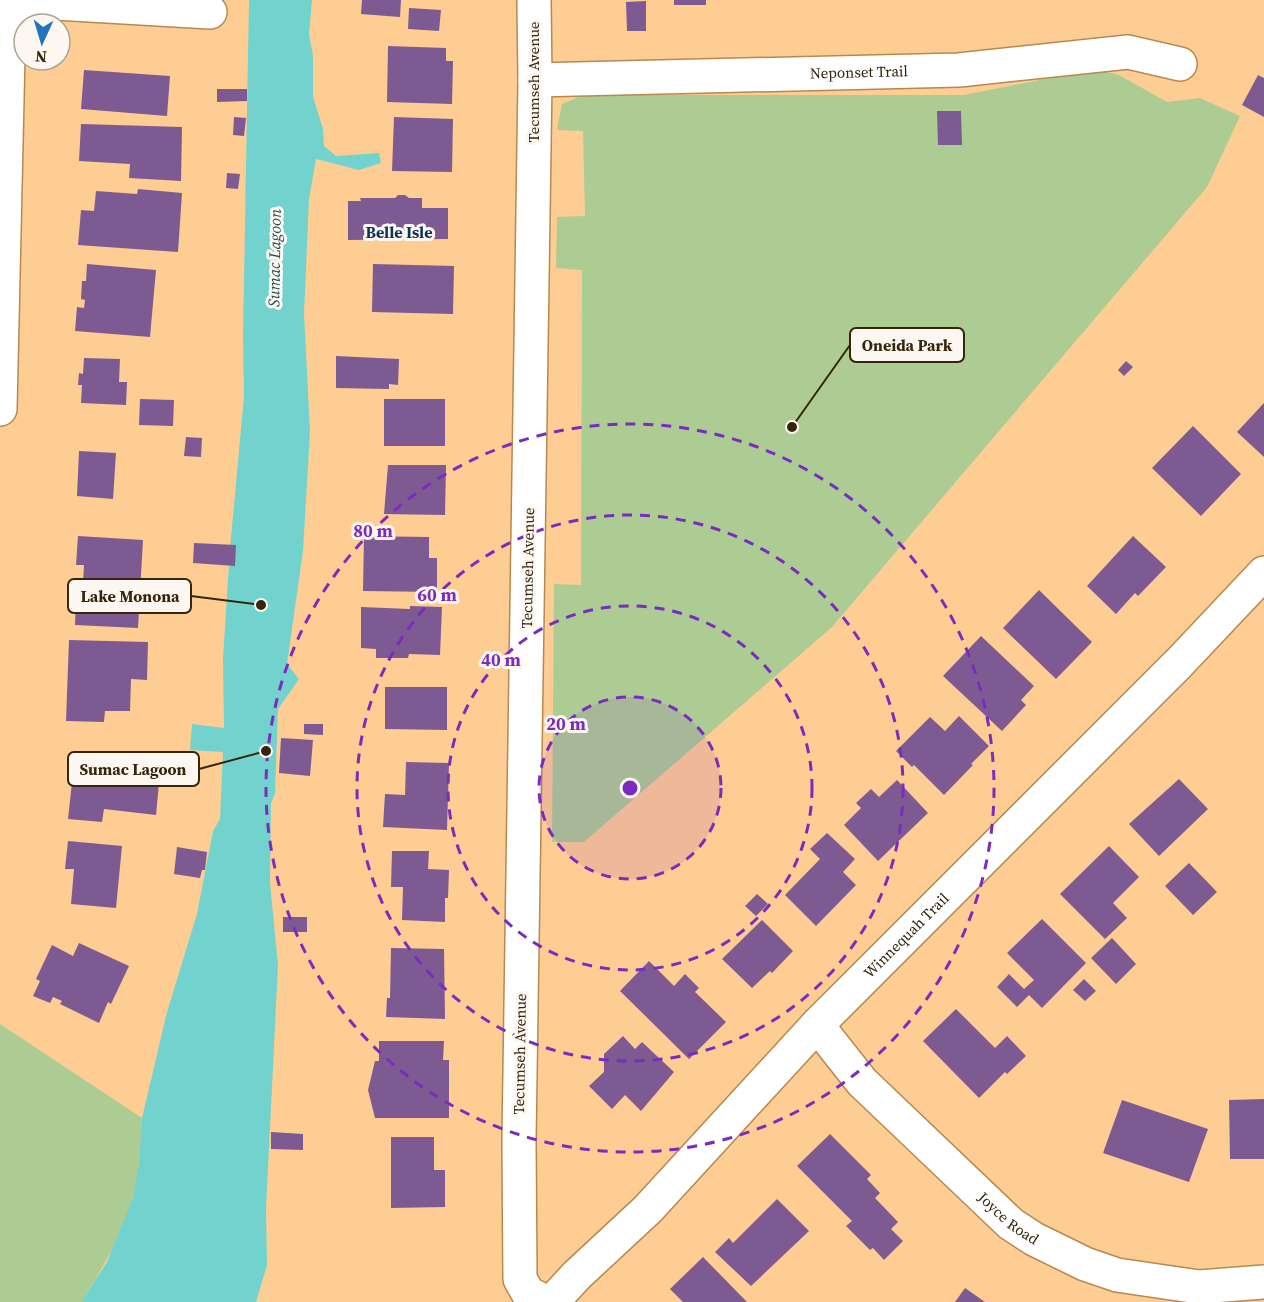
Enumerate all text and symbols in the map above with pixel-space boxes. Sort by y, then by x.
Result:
north arrow [12,12,72,72]
street label: Tecumseh Avenue [523,21,544,143]
text: N [34,46,48,68]
street label: Neponset Trail [810,60,909,84]
water label: Sumac Lagoon [262,209,286,307]
district label: Belle Isle [365,221,433,243]
callout: Oneida Park [850,328,964,362]
text: Oneida Park [862,334,953,356]
street label: Tecumseh Avenue [516,507,539,629]
text: 80 m [353,518,393,543]
callout: Lake Monona [68,579,191,613]
text: 60 m [417,582,457,607]
text: Lake Monona [81,585,180,607]
text: 40 m [481,647,521,672]
text: 20 m [546,711,586,736]
callout: Sumac Lagoon [68,752,199,786]
text: Sumac Lagoon [80,758,187,780]
centre of rings [620,778,640,798]
street label: Winnequah Trail [859,888,954,983]
street label: Tecumseh Avenue [508,993,531,1115]
street label: Joyce Road [973,1186,1044,1250]

